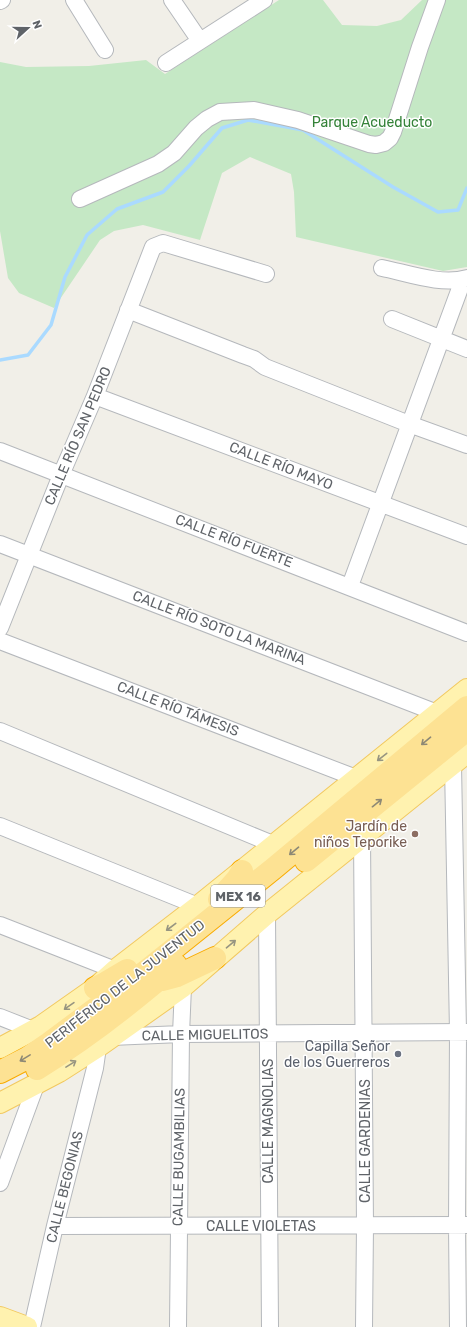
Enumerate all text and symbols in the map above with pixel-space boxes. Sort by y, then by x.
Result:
north arrow [8,8,48,48]
text: N [29,19,44,31]
park label: Parque Acueducto [312,114,432,131]
street label: CALLE RÍO SAN PEDRO [40,364,115,508]
street label: CALLE RÍO MAYO [227,437,336,494]
street label: CALLE RÍO FUERTE [173,510,295,571]
street label: CALLE RÍO SOTO LA MARINA [130,586,309,669]
street label: CALLE RÍO TÁMESIS [115,677,242,740]
one-way arrow [421,736,432,745]
one-way arrow [376,753,387,762]
one-way arrow [371,799,382,808]
place label: Jardín de niños Teporike [314,818,407,851]
marker: Jardín de niños Teporike [410,829,420,839]
one-way arrow [289,846,300,855]
road number: MEX 16 [211,885,265,907]
street label: PERIFÉRICO DE LA JUVENTUD [41,916,208,1052]
one-way arrow [166,922,177,931]
one-way arrow [225,940,236,949]
one-way arrow [64,1002,75,1010]
street label: CALLE MIGUELITOS [141,1025,269,1045]
place label: Capilla Señor de los Guerreros [284,1038,391,1071]
marker: Capilla Señor de los Guerreros [393,1049,403,1059]
one-way arrow [19,1055,31,1063]
street label: CALLE MAGNOLIAS [260,1058,277,1184]
one-way arrow [65,1060,77,1068]
street label: CALLE GARDENIAS [357,1079,374,1203]
street label: CALLE BUGAMBILIAS [169,1088,189,1226]
street label: CALLE BEGONIAS [43,1129,87,1245]
street label: CALLE VIOLETAS [206,1218,316,1235]

